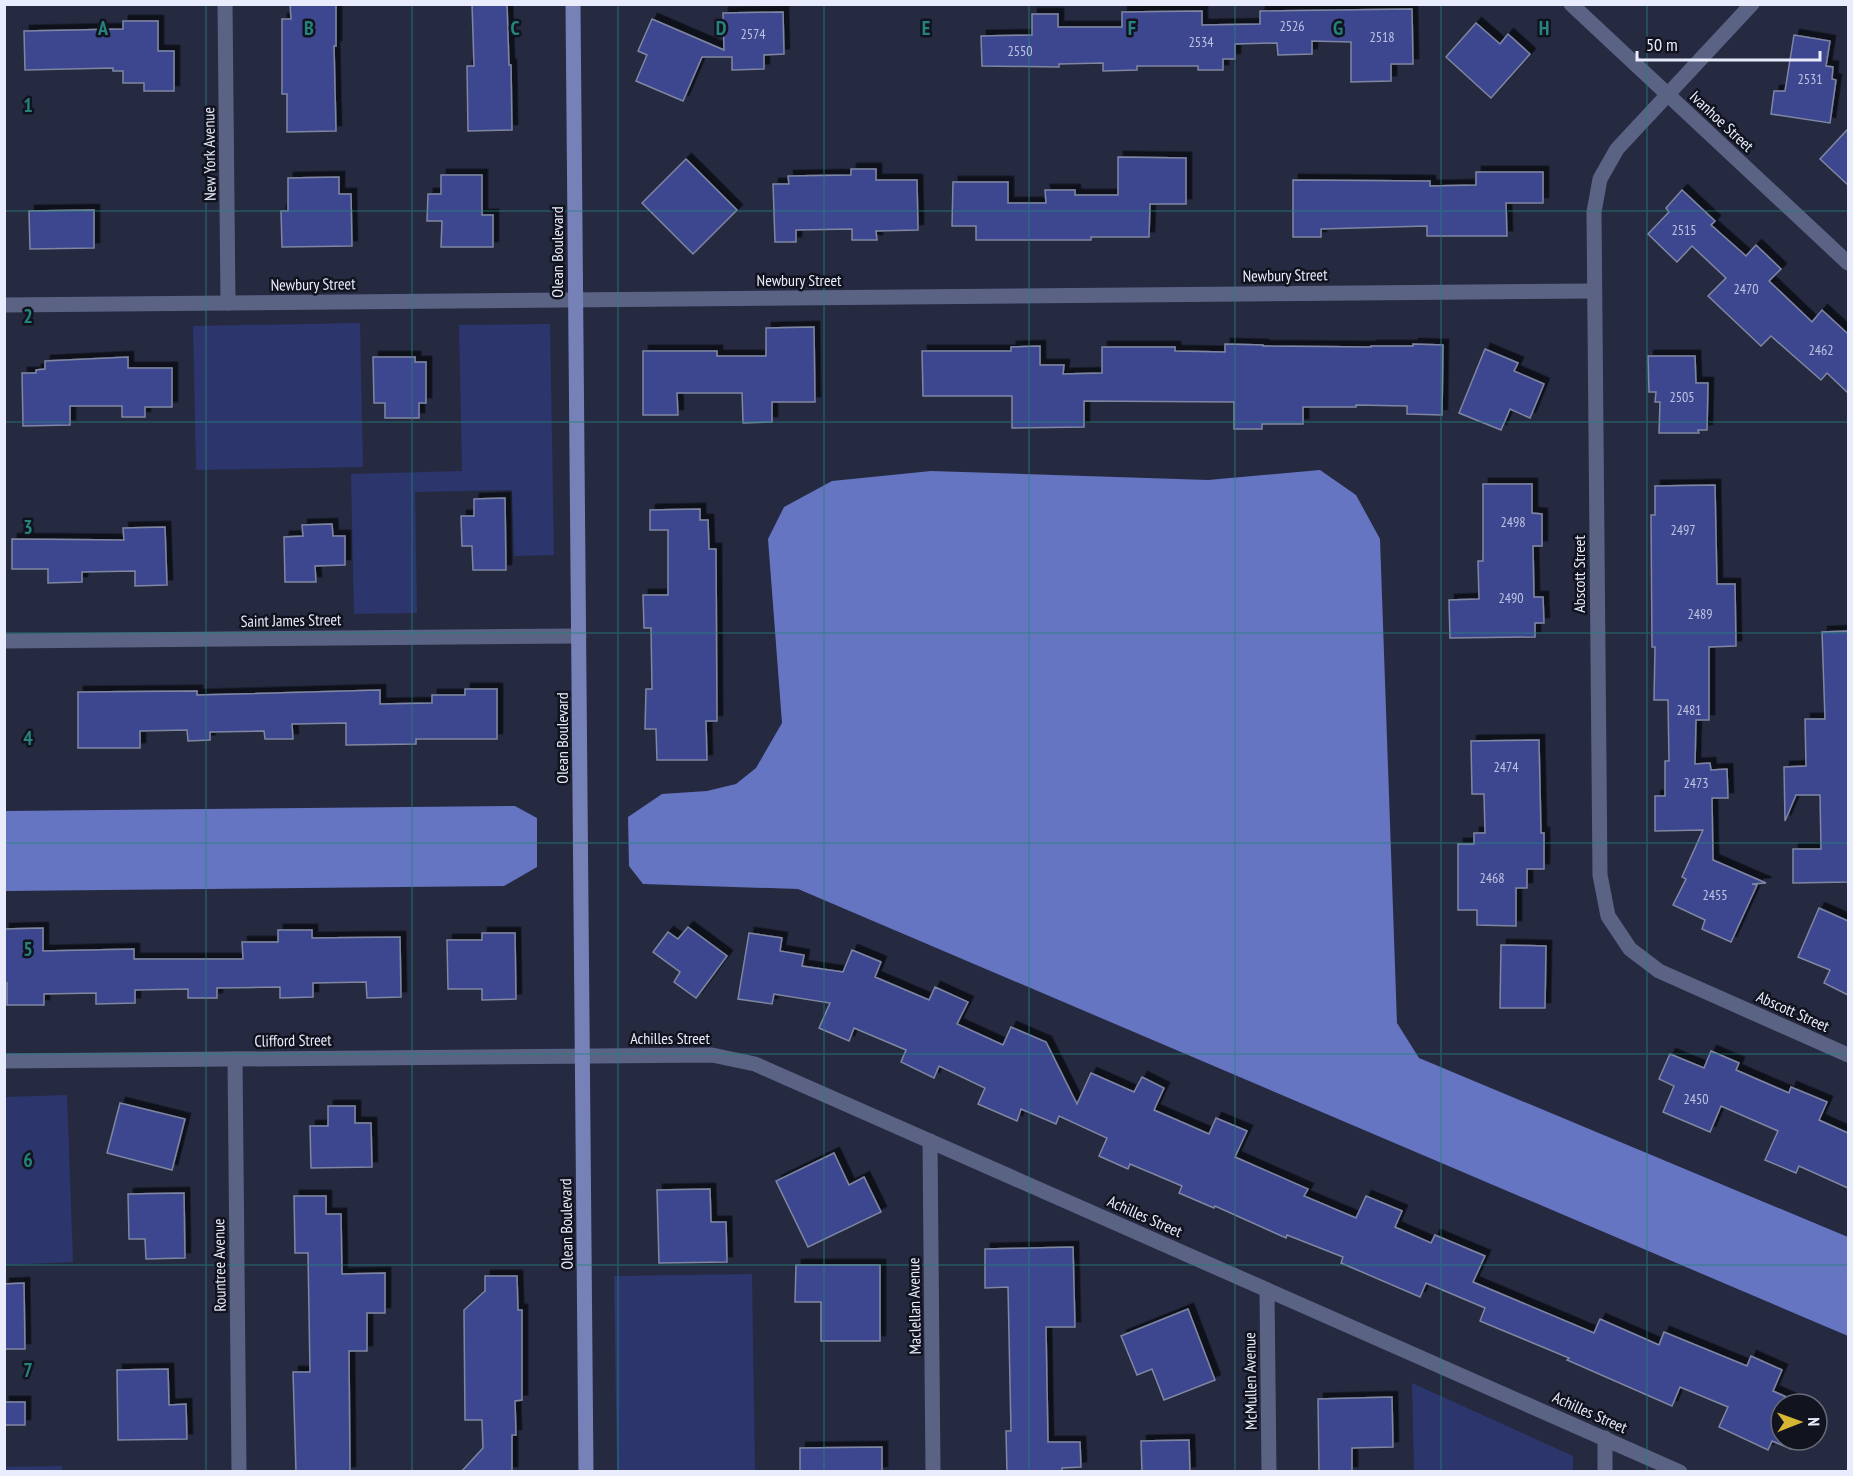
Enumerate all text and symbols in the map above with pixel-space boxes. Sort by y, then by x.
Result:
text: A [97,15,109,41]
text: B [304,15,314,41]
text: C [510,15,520,41]
text: D [716,15,727,41]
text: E [922,15,930,41]
text: F [1128,15,1136,41]
text: G [1333,15,1343,41]
text: H [1539,15,1549,41]
house number: 2526 [1279,17,1305,35]
scale bar [1637,24,1820,62]
house number: 2574 [740,25,766,43]
house number: 2518 [1369,28,1395,46]
house number: 2534 [1188,33,1214,51]
text: 50 m [1646,33,1678,56]
house number: 2550 [1007,42,1033,60]
house number: 2531 [1797,70,1823,88]
street label: Ivanhoe Street [1686,86,1759,156]
text: 1 [23,92,33,118]
street label: New York Avenue [198,107,220,201]
street label: Olean Boulevard [547,206,567,298]
house number: 2515 [1671,221,1697,239]
street label: Newbury Street [1242,264,1328,286]
street label: Newbury Street [757,270,842,290]
street label: Newbury Street [270,273,356,295]
house number: 2470 [1733,280,1759,298]
text: 2 [23,303,33,329]
house number: 2462 [1808,341,1834,359]
house number: 2505 [1669,388,1695,406]
house number: 2498 [1500,513,1526,531]
text: 3 [23,514,33,540]
house number: 2497 [1670,521,1696,539]
street label: Abscott Street [1569,535,1589,613]
house number: 2490 [1498,589,1524,607]
house number: 2489 [1687,605,1713,623]
street label: Saint James Street [240,609,342,631]
street label: Olean Boulevard [552,692,572,784]
house number: 2481 [1676,701,1702,719]
text: 4 [23,725,33,751]
house number: 2474 [1493,758,1519,776]
house number: 2473 [1683,774,1709,792]
house number: 2468 [1479,869,1505,887]
house number: 2455 [1702,886,1728,904]
text: 5 [23,936,33,962]
street label: Abscott Street [1753,986,1833,1036]
street label: Achilles Street [630,1028,710,1048]
street label: Clifford Street [254,1029,332,1051]
house number: 2450 [1683,1090,1709,1108]
text: 6 [23,1147,33,1173]
street label: Olean Boulevard [555,1178,577,1270]
street label: Achilles Street [1105,1191,1186,1242]
street label: Rountree Avenue [208,1218,230,1312]
street label: Maclellan Avenue [903,1257,925,1355]
street label: McMullen Avenue [1239,1332,1261,1430]
text: 7 [23,1357,33,1383]
street label: Achilles Street [1550,1387,1631,1438]
north arrow [1769,1392,1829,1452]
text: N [1804,1417,1824,1426]

